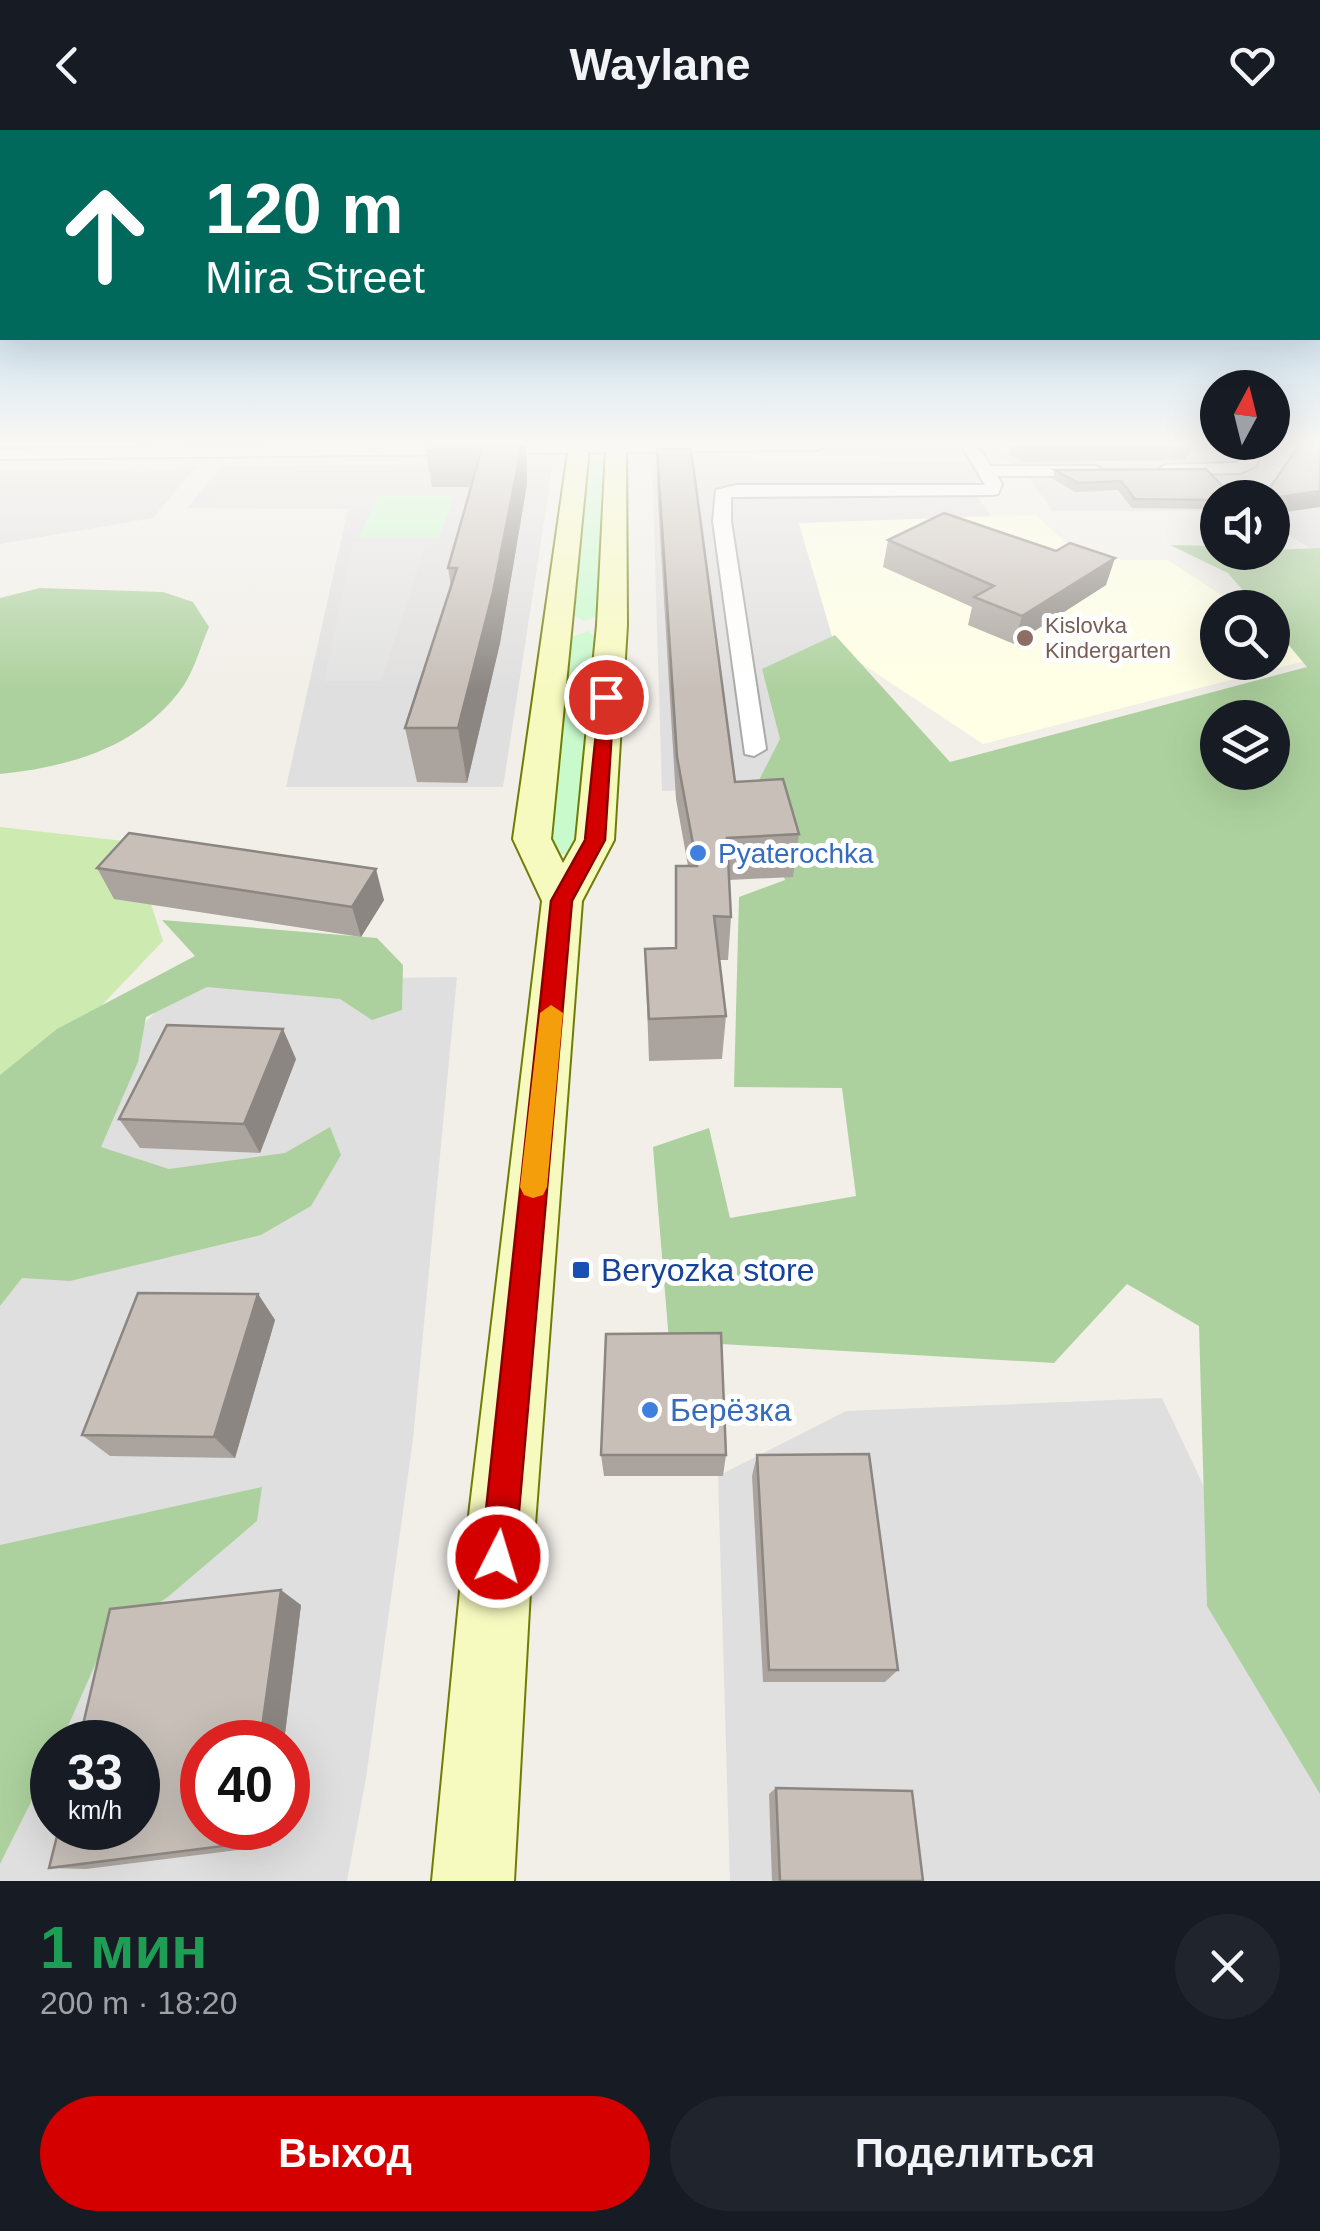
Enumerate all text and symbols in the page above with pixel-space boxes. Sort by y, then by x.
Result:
icon: back [40,38,95,93]
icon: heart [1225,38,1280,93]
text: Waylane [570,39,750,90]
icon: ahead [40,170,170,300]
text: 120 m [205,170,403,248]
text: Mira Street [205,252,425,303]
north arrow [1200,370,1290,460]
map controls [1200,370,1290,790]
button: sound [1200,480,1290,570]
button: search [1200,590,1290,680]
place label: Kislovka Kindergarten [1045,613,1171,663]
marker: Kislovka Kindergarten [1014,627,1036,649]
pin [564,655,649,740]
icon: arrive [579,670,634,725]
button: layers [1200,700,1290,790]
place label: Pyaterochka [718,838,874,869]
marker: Pyaterochka [687,842,709,864]
place label: Beryozka store [601,1252,814,1288]
marker: Beryozka store [570,1259,592,1281]
place label: Берёзка [670,1392,792,1428]
marker: Берёзка [639,1399,661,1421]
position arrow [446,1505,550,1609]
speed limit sign: 40 [180,1720,310,1850]
text: 33 [67,1745,123,1801]
text: km/h [68,1796,122,1824]
text: 1 мин [40,1914,208,1981]
button: close [1175,1914,1280,2019]
text: 200 m · 18:20 [40,1985,237,2021]
button: Выход [40,2096,650,2211]
button: Поделиться [670,2096,1280,2211]

